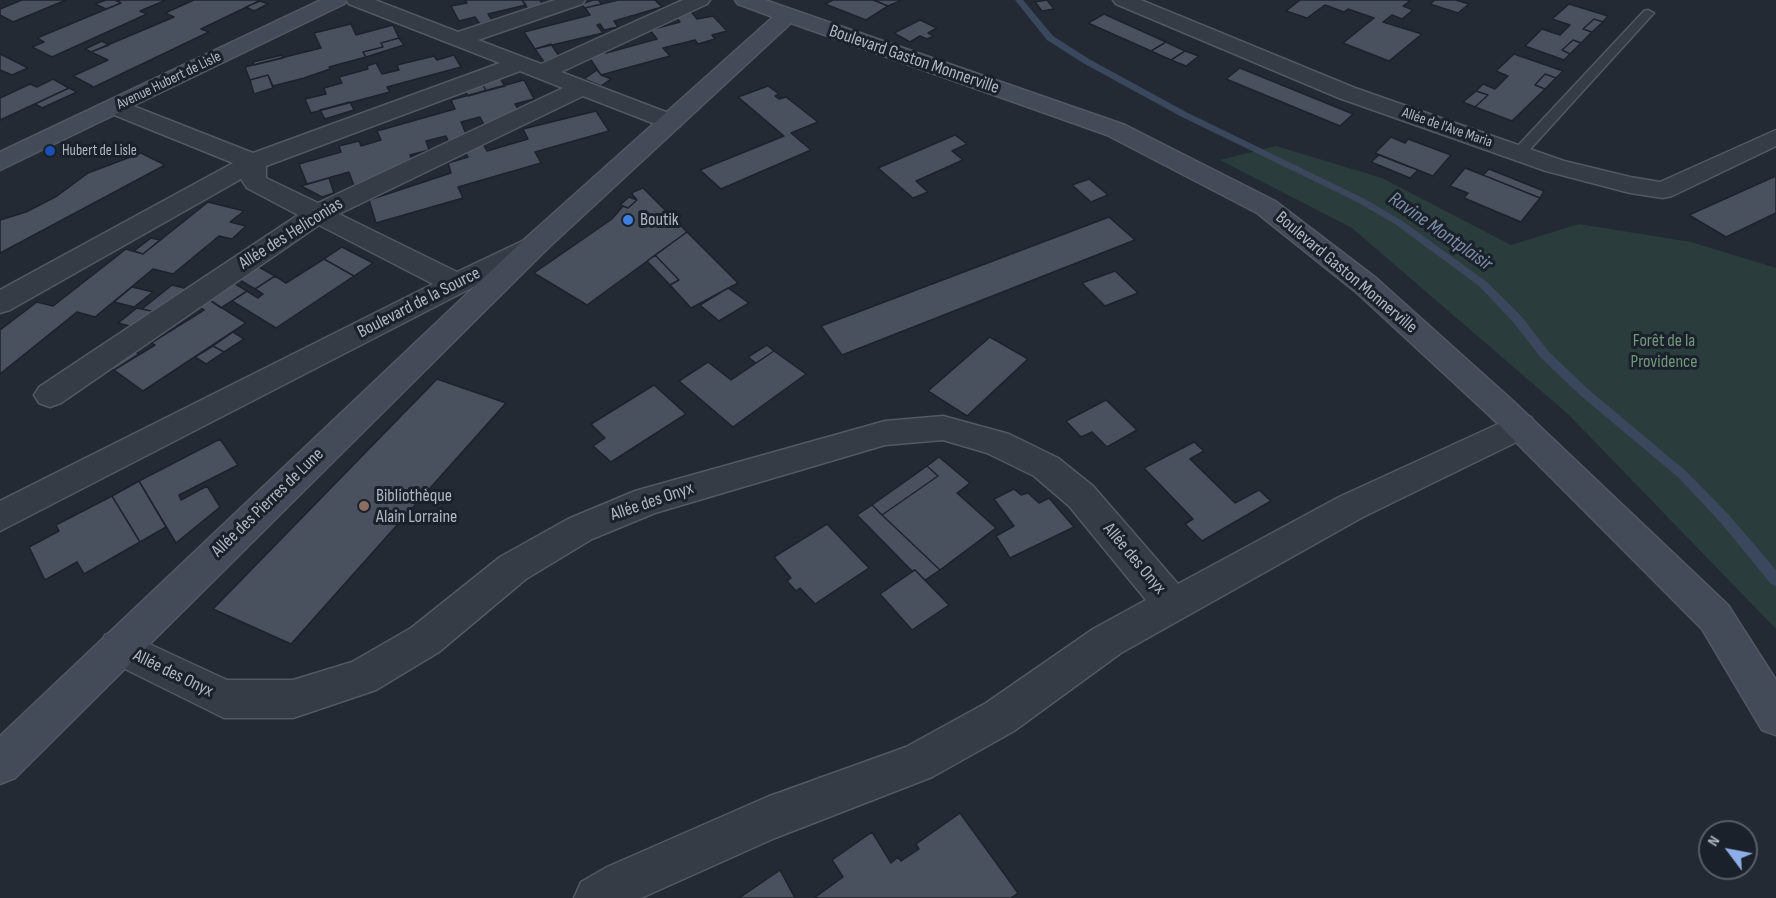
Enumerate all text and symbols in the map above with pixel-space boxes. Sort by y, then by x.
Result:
street label: Boulevard Gaston Monnerville [826,21,1002,99]
street label: Avenue Hubert de Lisle [114,48,224,114]
street label: Allée de l'Ave Maria [1399,104,1495,152]
place label: Hubert de Lisle [62,142,137,160]
marker: Hubert de Lisle [43,144,57,158]
water label: Ravine Montplaisir [1383,187,1497,277]
street label: Allée des Heliconias [235,193,347,275]
street label: Boulevard Gaston Monnerville [1271,207,1421,339]
place label: Boutik [640,209,679,231]
marker: Boutik [621,213,635,227]
street label: Boulevard de la Source [354,263,484,343]
park label: Forêt de la Providence [1631,330,1697,372]
street label: Allée des Pierres de Lune [207,444,329,562]
street label: Allée des Onyx [608,478,696,526]
place label: Bibliothèque Alain Lorraine [376,485,457,528]
marker: Bibliothèque Alain Lorraine [357,499,371,513]
street label: Allée des Onyx [1098,519,1170,599]
street label: Allée des Onyx [129,645,217,703]
north arrow [1698,820,1758,880]
text: N [1704,833,1724,850]

